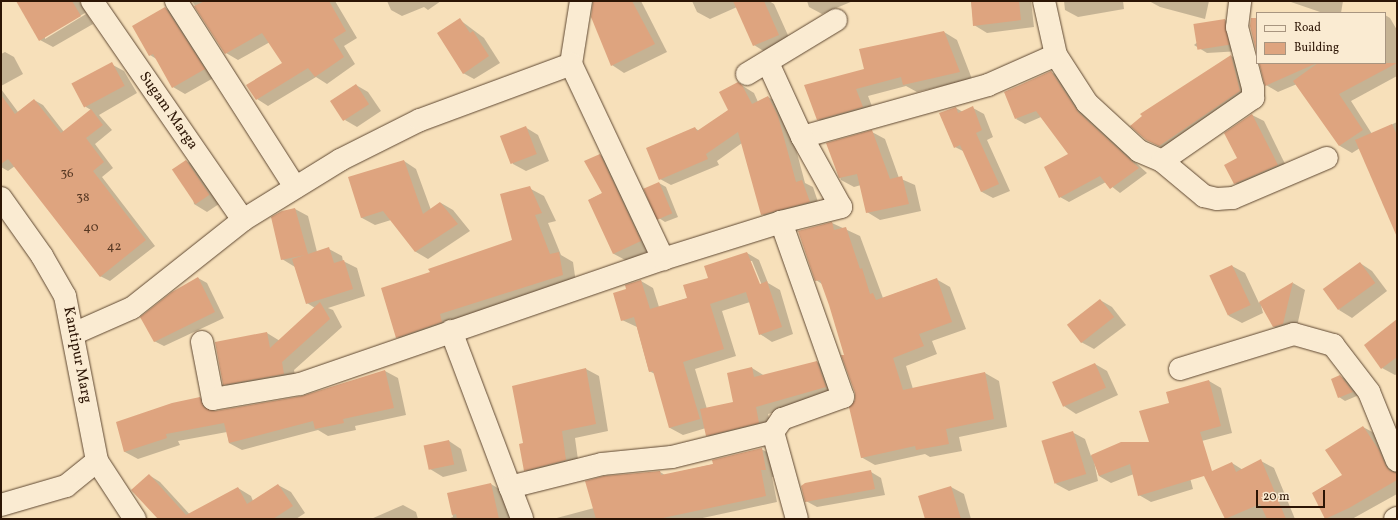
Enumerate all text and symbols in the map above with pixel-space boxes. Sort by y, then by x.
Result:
legend [1256,12,1386,64]
text: Road [1294,20,1321,36]
text: Building [1294,40,1339,56]
street label: Sugam Marga [135,69,201,153]
house number: 36 [60,166,74,182]
house number: 38 [76,190,90,206]
house number: 40 [83,220,99,236]
house number: 42 [107,239,121,255]
street label: Kantipur Marg [59,305,95,405]
scale bar [1258,482,1327,508]
text: 20 m [1263,489,1290,505]

